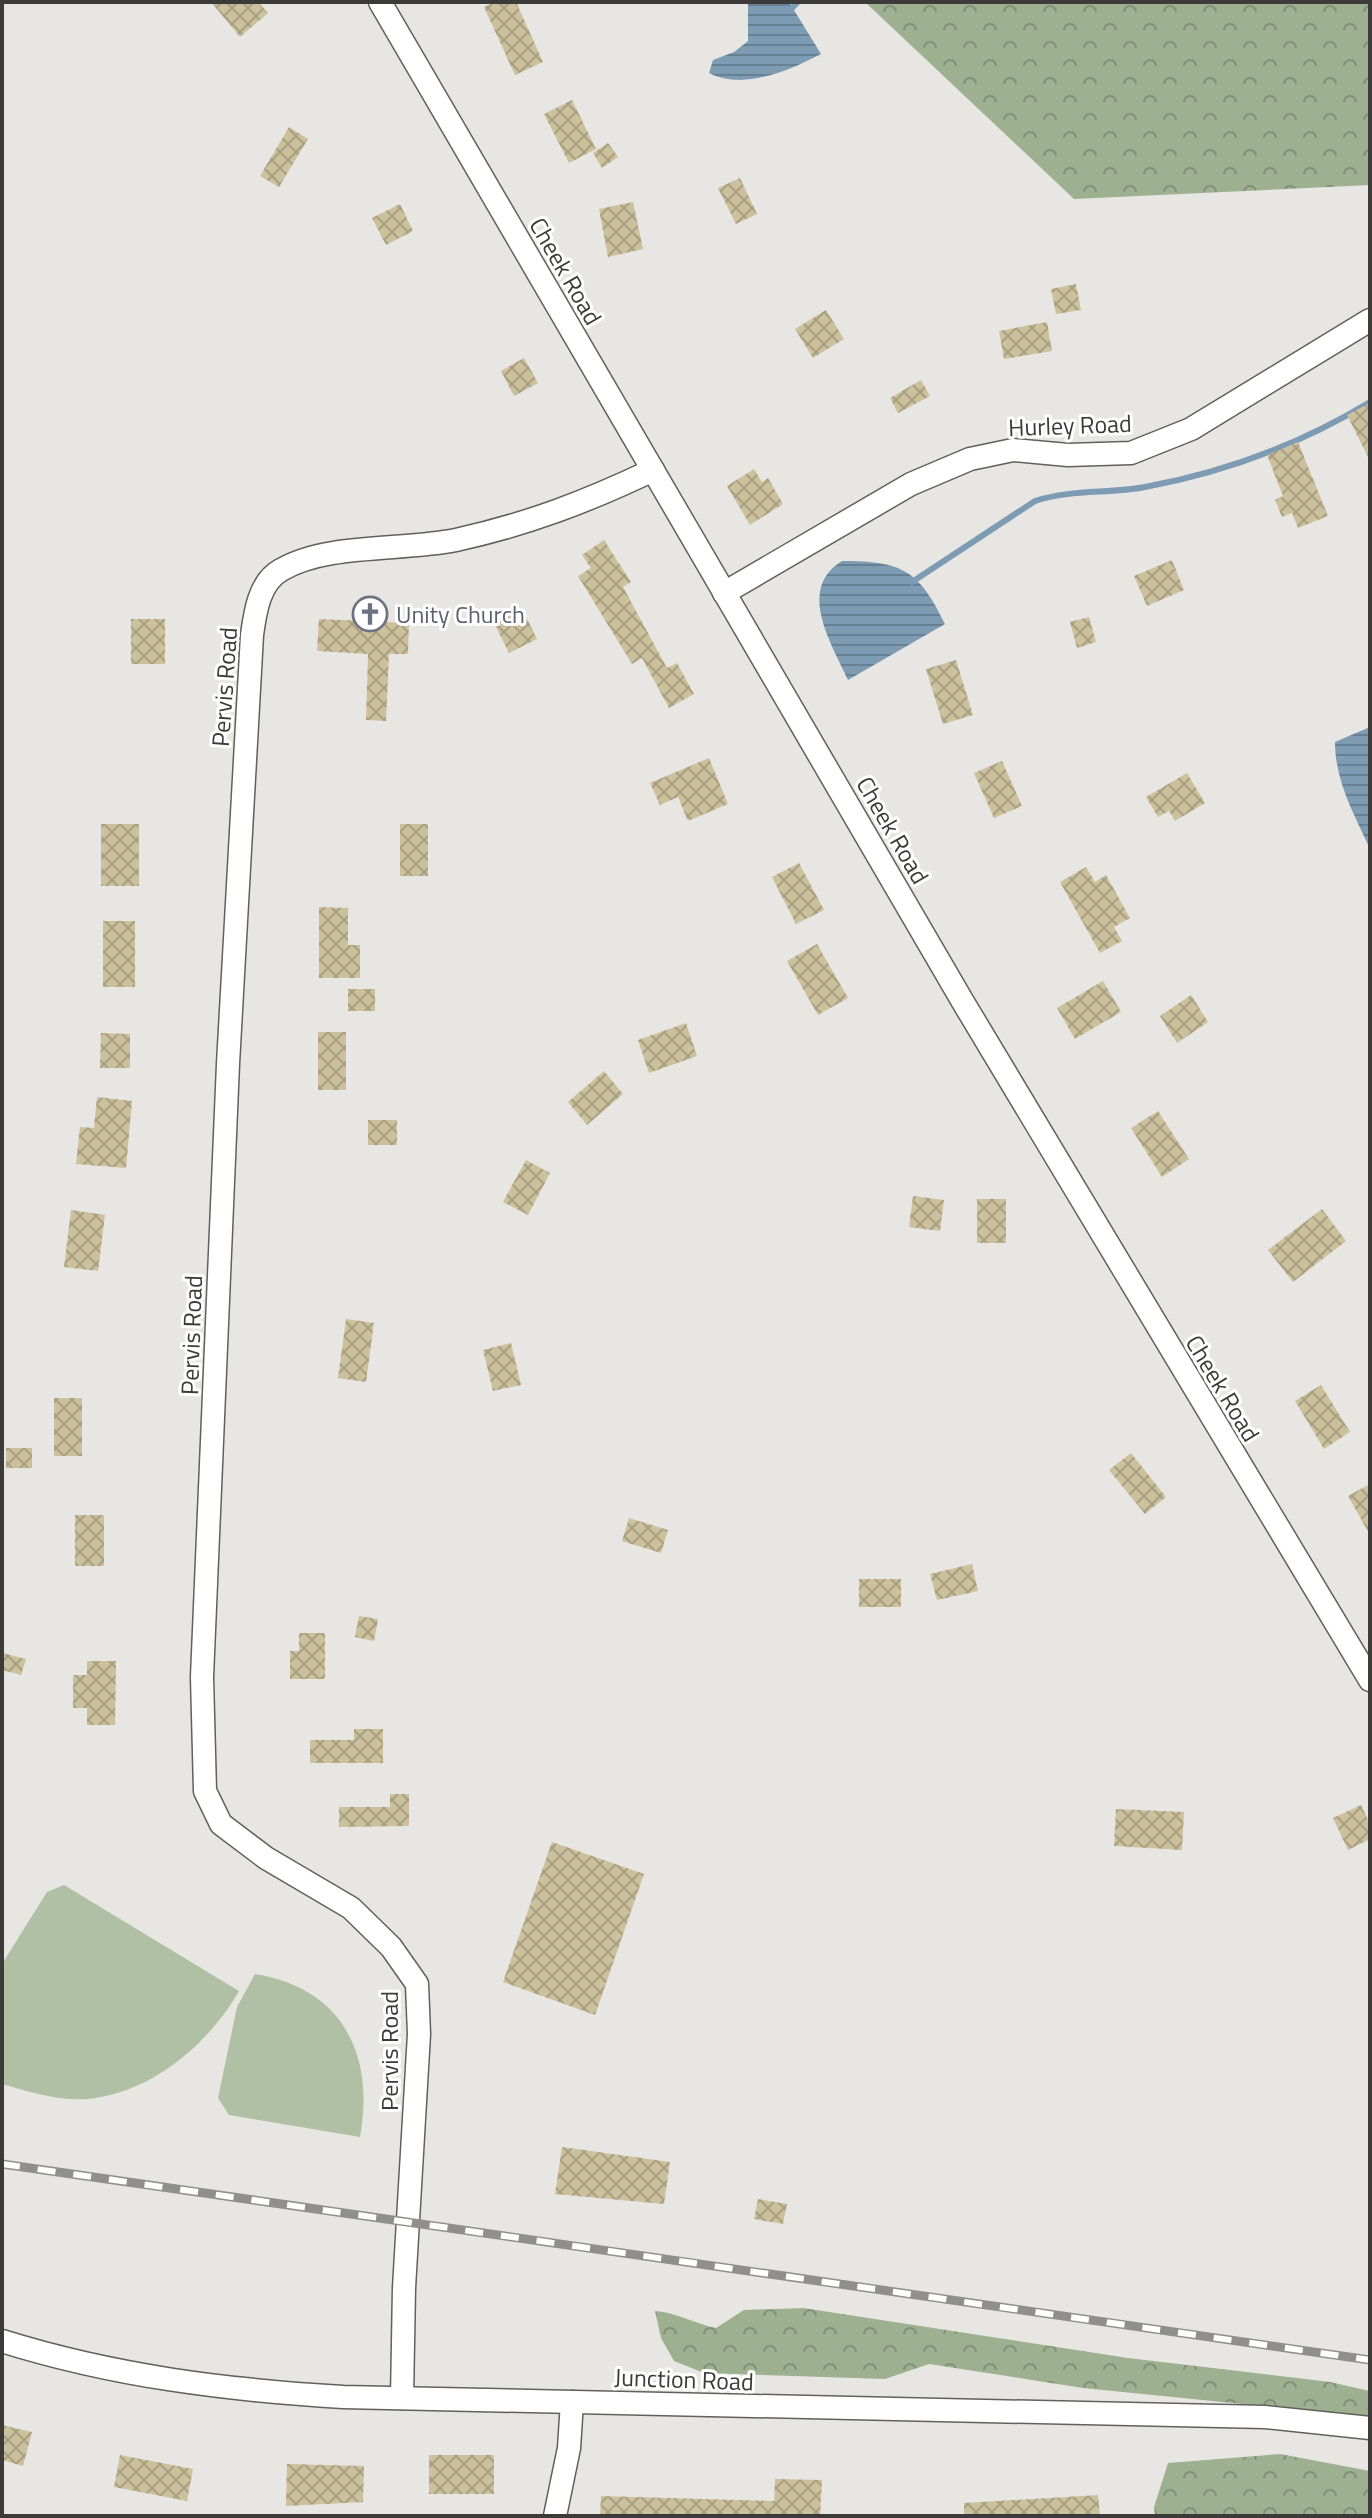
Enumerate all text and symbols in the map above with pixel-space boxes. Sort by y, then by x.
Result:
street label: Cheek Road [521,211,611,331]
street label: Hurley Road [1008,405,1132,445]
church icon: Unity Church [351,595,389,633]
place label: Unity Church [396,596,525,632]
street label: Pervis Road [202,626,246,748]
street label: Cheek Road [848,770,938,890]
street label: Pervis Road [171,1275,211,1395]
street label: Cheek Road [1177,1328,1269,1448]
street label: Pervis Road [371,1991,407,2111]
street label: Junction Road [614,2359,754,2399]

